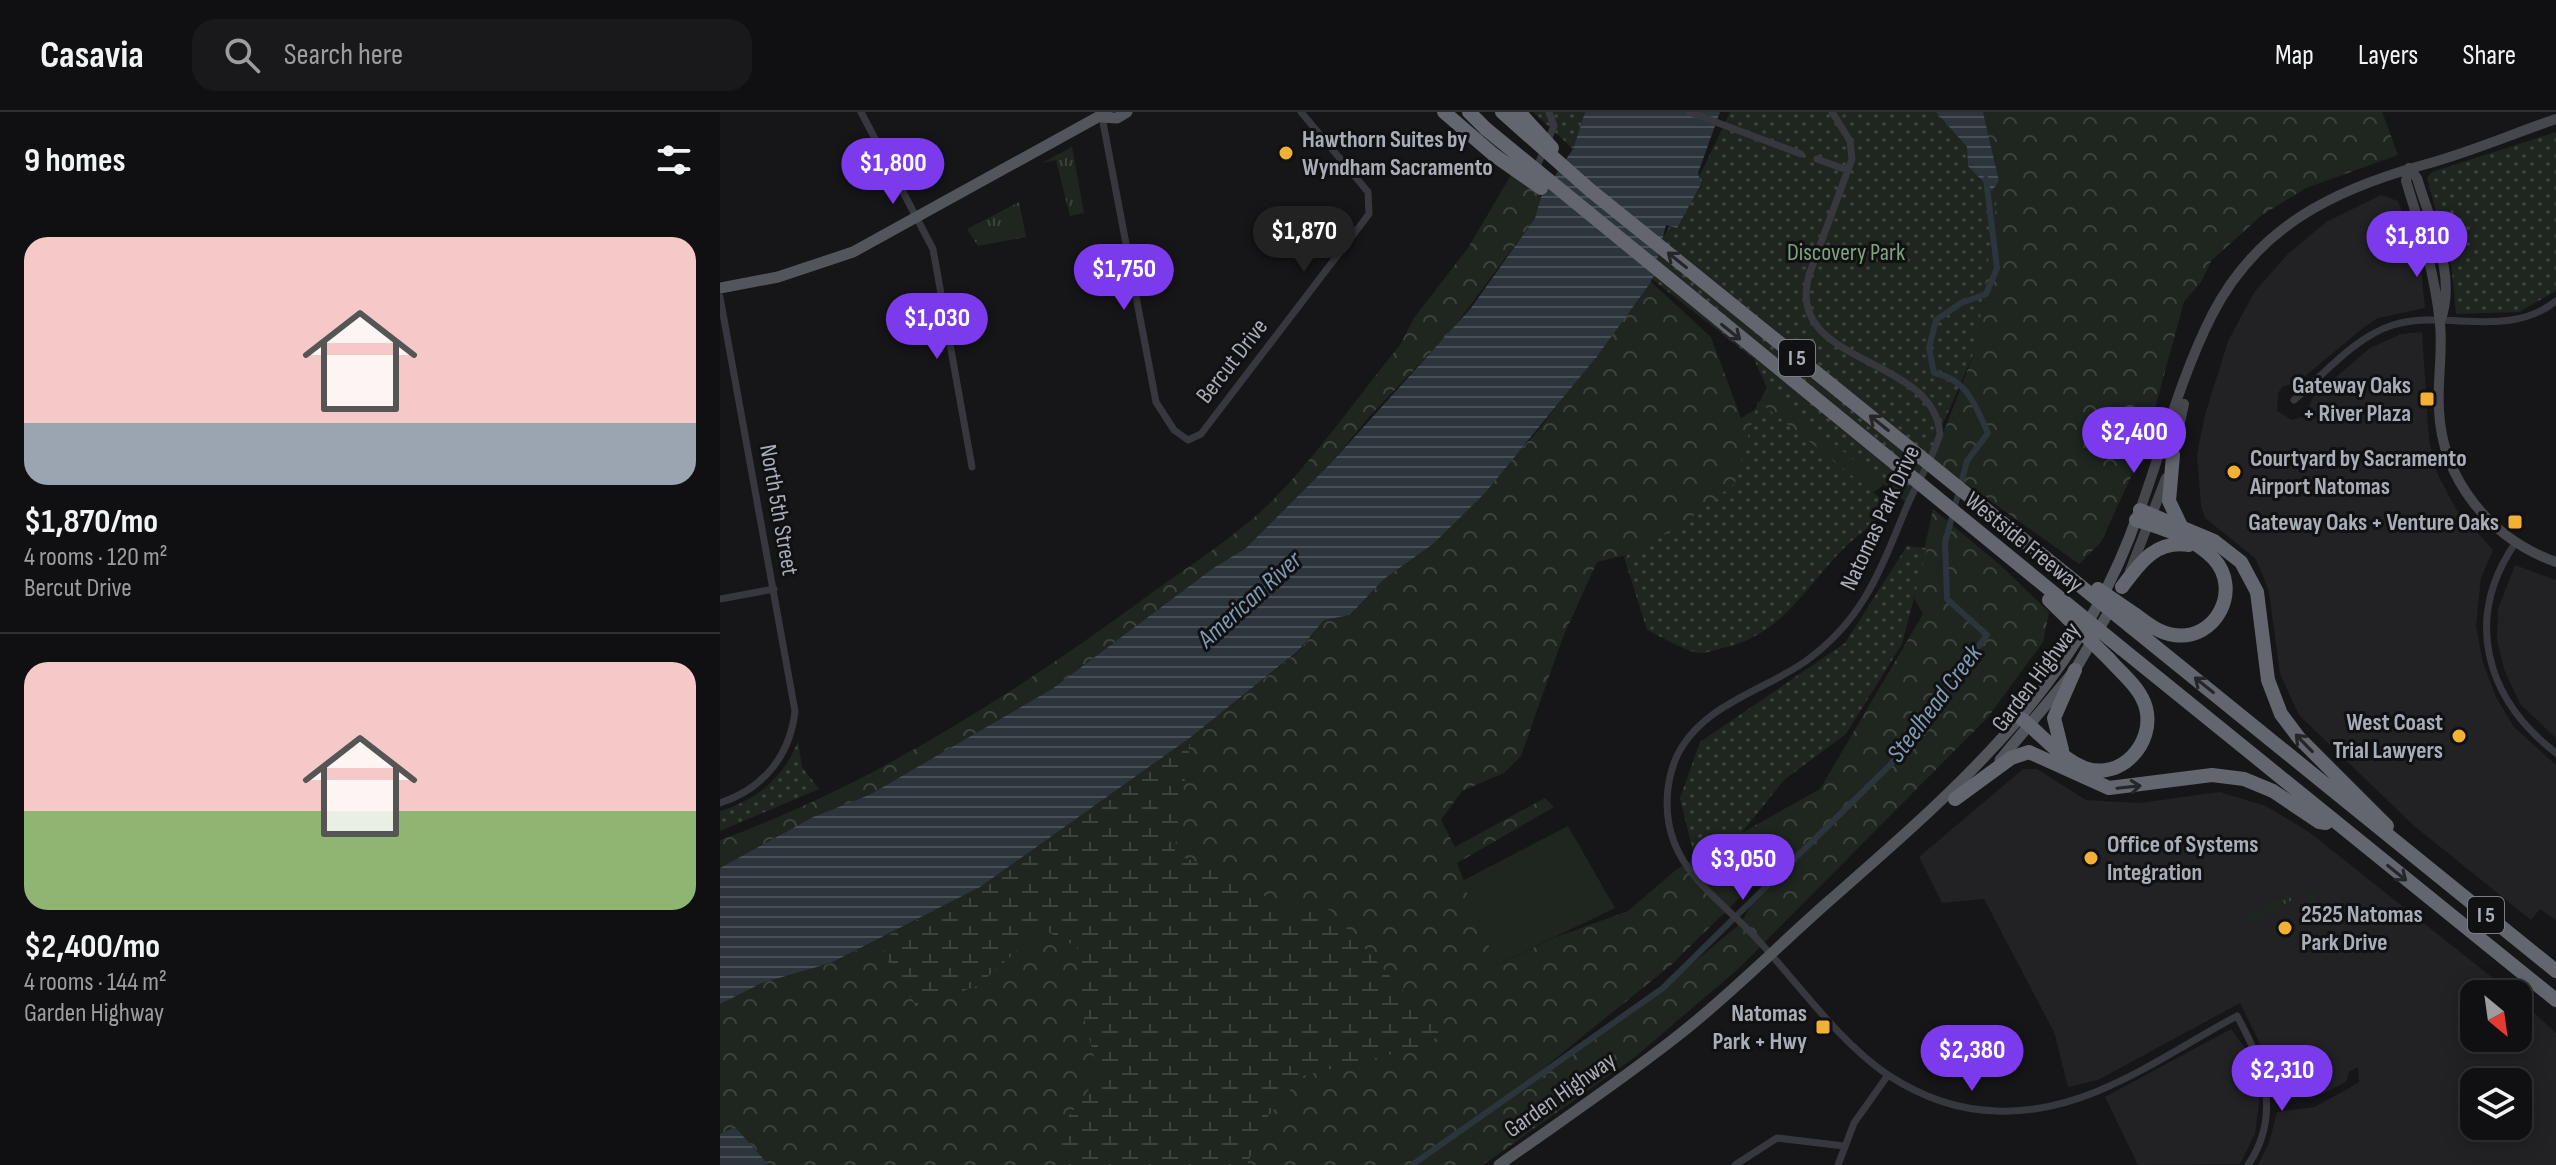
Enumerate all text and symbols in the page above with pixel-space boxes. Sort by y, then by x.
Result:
search box [192,19,752,91]
text: Casavia [40,33,144,78]
icon: search [220,33,264,77]
text: Search here [284,37,403,73]
text: Map [2275,39,2314,72]
text: Layers [2358,39,2418,72]
text: Share [2462,39,2516,72]
place label: Hawthorn Suites by Wyndham Sacramento [1302,125,1493,182]
icon: filters [652,138,696,182]
pin: $1,800 [828,138,958,206]
text: 9 homes [24,140,125,181]
marker: Hawthorn Suites by Wyndham Sacramento [1277,144,1295,162]
text: $1,800 [859,148,927,179]
pin: $1,870 [1239,206,1369,274]
pin: $1,810 [2352,211,2482,279]
text: $1,870 [1271,216,1337,247]
text: $1,810 [2384,221,2450,252]
park label: Discovery Park [1787,238,1905,267]
pin: $1,750 [1059,244,1189,312]
one-way arrow [1667,251,1687,269]
text: $1,750 [1092,254,1156,285]
icon: home [288,289,432,433]
pin: $1,030 [872,293,1002,361]
text: $1,030 [904,303,970,334]
street label: Bercut Drive [1190,313,1274,409]
one-way arrow [1720,323,1741,341]
road number: I 5 [1779,340,1815,376]
place label: Gateway Oaks + River Plaza [2292,371,2411,428]
marker: Gateway Oaks + River Plaza [2418,390,2436,408]
pin: $2,400 [2069,407,2199,475]
one-way arrow [1869,415,1890,432]
text: $2,400 [2100,417,2168,448]
street label: Natomas Park Drive [1834,441,1926,595]
street label: North 5th Street [753,442,805,578]
place label: Courtyard by Sacramento Airport Natomas [2249,444,2467,501]
marker: Courtyard by Sacramento Airport Natomas [2225,463,2243,481]
street label: Westside Freeway [1959,486,2089,598]
text: $1,870/mo [24,501,158,542]
place label: Gateway Oaks + Venture Oaks [2248,508,2499,537]
marker: Gateway Oaks + Venture Oaks [2506,513,2524,531]
text: 4 rooms · 120 m² [24,542,168,573]
water label: American River [1191,544,1310,655]
text: Bercut Drive [24,573,132,604]
street label: Garden Highway [1985,617,2087,737]
water label: Steelhead Creek [1881,638,1990,769]
one-way arrow [2194,677,2215,694]
place label: West Coast Trial Lawyers [2333,708,2443,765]
icon: home [288,714,432,858]
marker: West Coast Trial Lawyers [2450,727,2468,745]
one-way arrow [2295,734,2314,753]
one-way arrow [2116,779,2142,794]
place label: Office of Systems Integration [2107,830,2258,887]
pin: $3,050 [1678,834,1808,902]
text: $3,050 [1710,844,1776,875]
marker: Office of Systems Integration [2082,849,2100,867]
one-way arrow [2386,864,2407,882]
road number: I 5 [2468,897,2504,933]
place label: 2525 Natomas Park Drive [2301,900,2423,957]
marker: 2525 Natomas Park Drive [2276,919,2294,937]
text: $2,400/mo [24,926,160,967]
text: 4 rooms · 144 m² [24,967,167,998]
north arrow [2460,980,2532,1052]
map controls [2460,980,2532,1140]
text: Garden Highway [24,998,164,1029]
place label: Natomas Park + Hwy [1712,999,1807,1056]
marker: Natomas Park + Hwy [1814,1018,1832,1036]
pin: $2,380 [1907,1025,2037,1093]
text: $2,380 [1939,1035,2005,1066]
pin: $2,310 [2217,1045,2347,1113]
street label: Garden Highway [1499,1046,1621,1144]
text: $2,310 [2250,1055,2314,1086]
button: layers [2460,1068,2532,1140]

